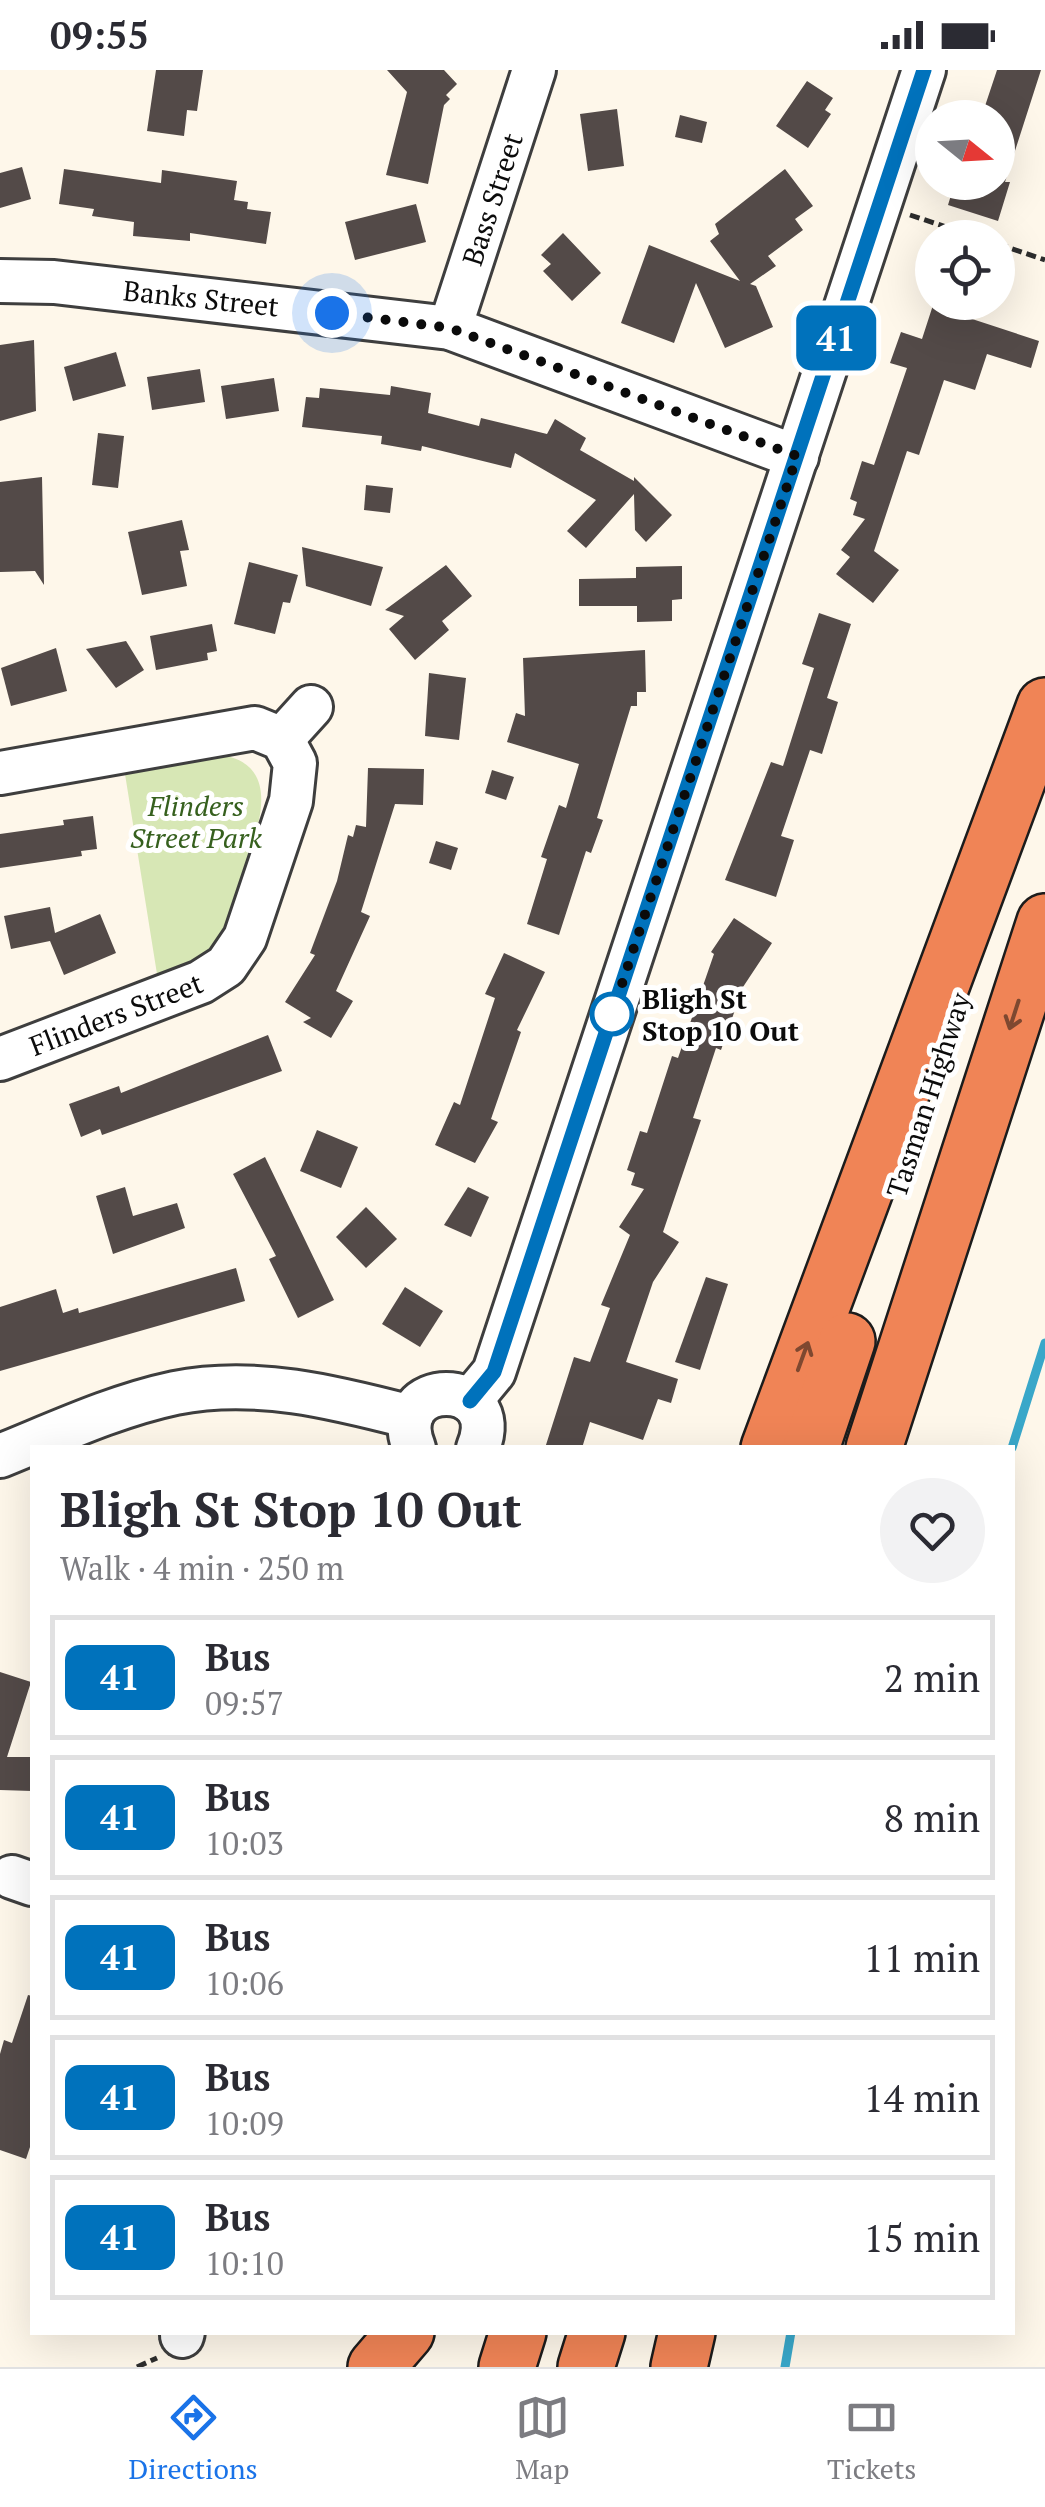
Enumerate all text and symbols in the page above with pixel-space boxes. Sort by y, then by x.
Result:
text: 09:55 [50,10,149,60]
north arrow [915,100,1015,200]
map controls [915,100,1015,320]
street label: Bass Street [453,128,531,270]
button: locate [915,220,1015,320]
street label: Banks Street [121,271,281,325]
your location [307,288,357,338]
line badge: 41 [791,306,881,370]
text: 41 [816,315,856,361]
park label: Flinders Street Park [130,787,262,856]
street label: Flinders Street [24,964,208,1064]
place label: Bligh St Stop 10 Out [642,980,799,1049]
street label: Tasman Highway [877,987,979,1202]
marker: Bligh St Stop 10 Out [591,993,633,1035]
one-way arrow [1004,999,1022,1030]
one-way arrow [795,1341,813,1372]
text: Bligh St Stop 10 Out [60,1477,522,1541]
button: heart [880,1478,985,1583]
text: Walk · 4 min · 250 m [60,1547,344,1589]
text: Bus [205,1632,270,1682]
text: 2 min [884,1653,980,1703]
text: 41 [100,1654,140,1700]
text: 09:57 [205,1682,284,1724]
text: Bus [205,1772,270,1822]
text: 8 min [884,1793,980,1843]
text: 41 [100,1794,140,1840]
text: 10:03 [205,1822,284,1864]
text: Bus [205,1912,270,1962]
text: 11 min [863,1933,980,1983]
text: 41 [100,1934,140,1980]
text: 10:06 [205,1962,284,2004]
text: Bus [205,2052,270,2102]
text: 14 min [863,2073,980,2123]
text: 41 [100,2074,140,2120]
text: 10:09 [205,2102,284,2144]
text: Bus [205,2192,270,2242]
text: 15 min [863,2213,980,2263]
text: 41 [100,2214,140,2260]
text: 10:10 [205,2242,284,2284]
tab: Directions [129,2390,258,2487]
tab: Map [515,2390,570,2487]
tab: Tickets [827,2390,916,2487]

